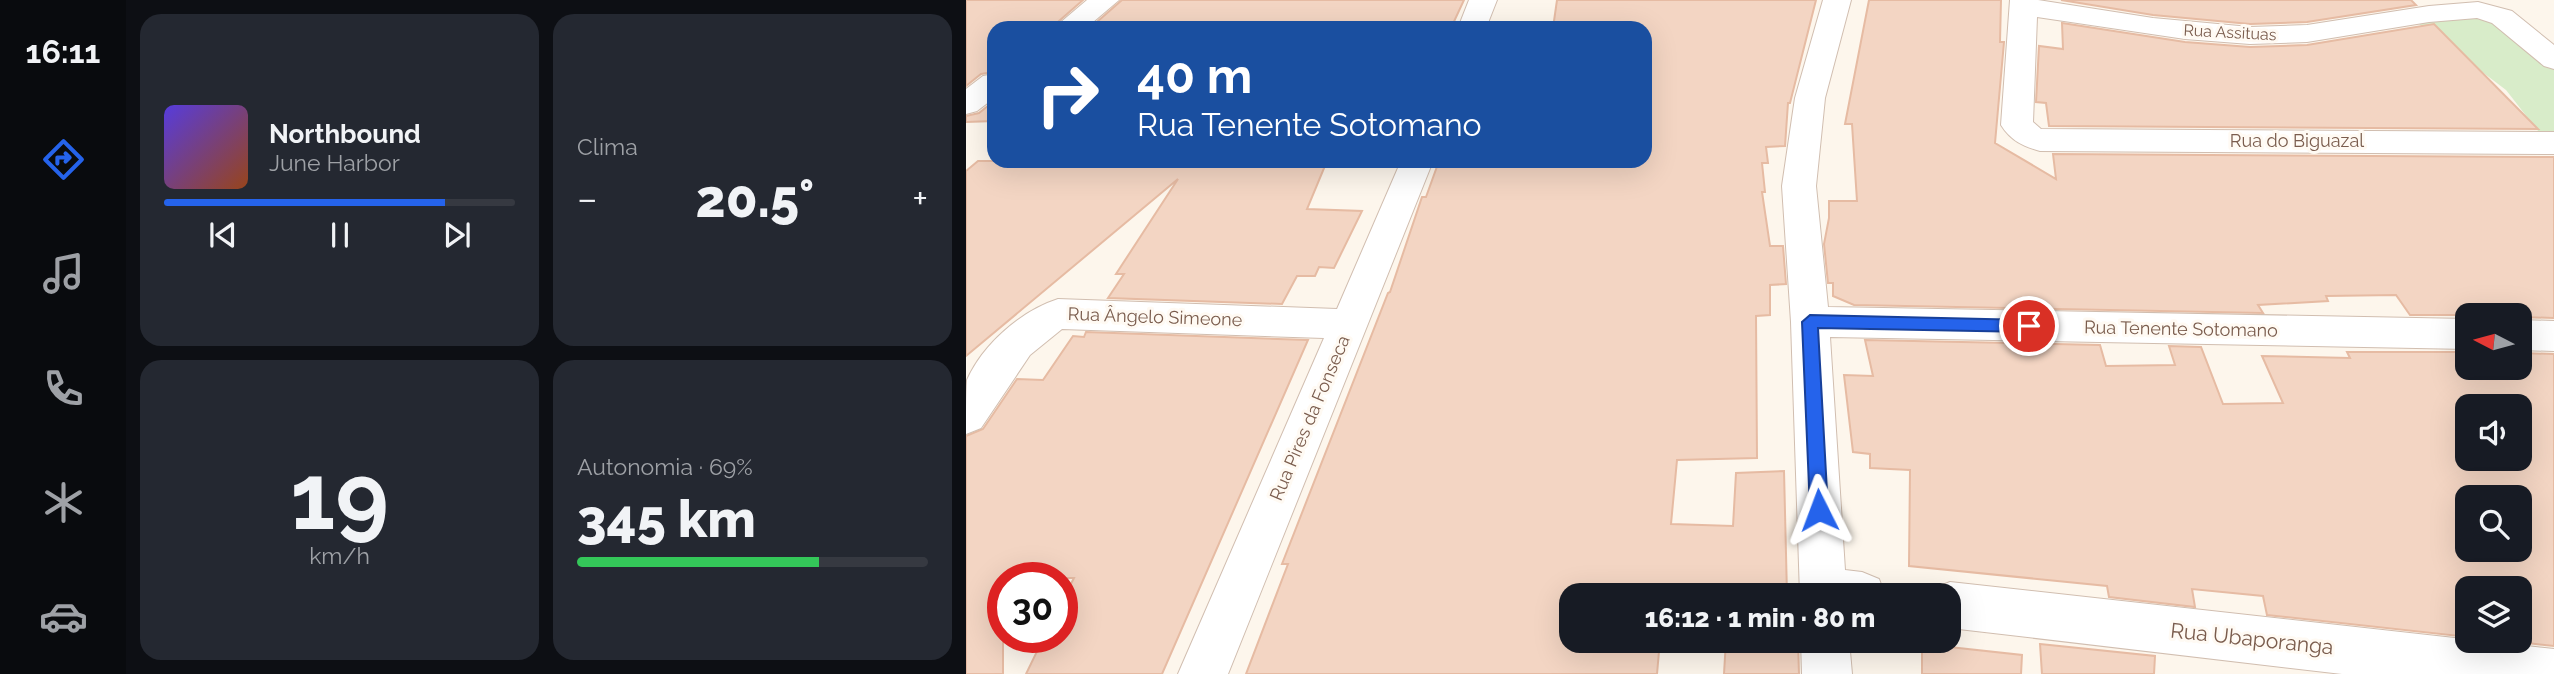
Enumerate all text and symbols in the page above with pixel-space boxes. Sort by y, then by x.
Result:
street label: Rua Assituas [2183,21,2277,44]
text: 16:11 [26,33,100,70]
text: 40 m [1137,47,1252,104]
icon: right [1022,49,1113,140]
text: Rua Tenente Sotomano [1137,106,1482,143]
text: Northbound [269,119,421,149]
street label: Rua do Biguazal [2230,130,2364,151]
text: Clima [577,133,638,160]
icon: directions [39,135,88,184]
text: June Harbor [269,149,400,176]
text: 20.5° [695,168,814,229]
text: − [577,176,597,221]
text: + [912,176,928,221]
icon: previous [204,216,242,254]
icon: pause [321,216,359,254]
icon: next [438,216,476,254]
icon: music [39,249,88,298]
pin [1999,296,2059,356]
street label: Rua Ângelo Simeone [1067,302,1243,330]
north arrow [2455,303,2532,380]
map controls [2455,303,2532,653]
icon: arrive [2010,307,2048,345]
street label: Rua Tenente Sotomano [2084,316,2278,341]
street label: Rua Pires da Fonseca [1265,332,1354,504]
icon: phone [39,364,88,413]
button: sound [2455,394,2532,471]
text: 19 [290,443,389,550]
text: Autonomia · 69% [577,453,753,480]
position arrow [1782,473,1856,547]
icon: climate [39,478,88,527]
button: search [2455,485,2532,562]
text: 345 km [577,488,756,549]
text: km/h [309,542,370,569]
speed limit sign: 30 [987,562,1078,653]
button: layers [2455,576,2532,653]
icon: car [39,592,88,641]
text: 16:12 · 1 min · 80 m [1645,603,1875,633]
street label: Rua Ubaporanga [2169,618,2335,659]

